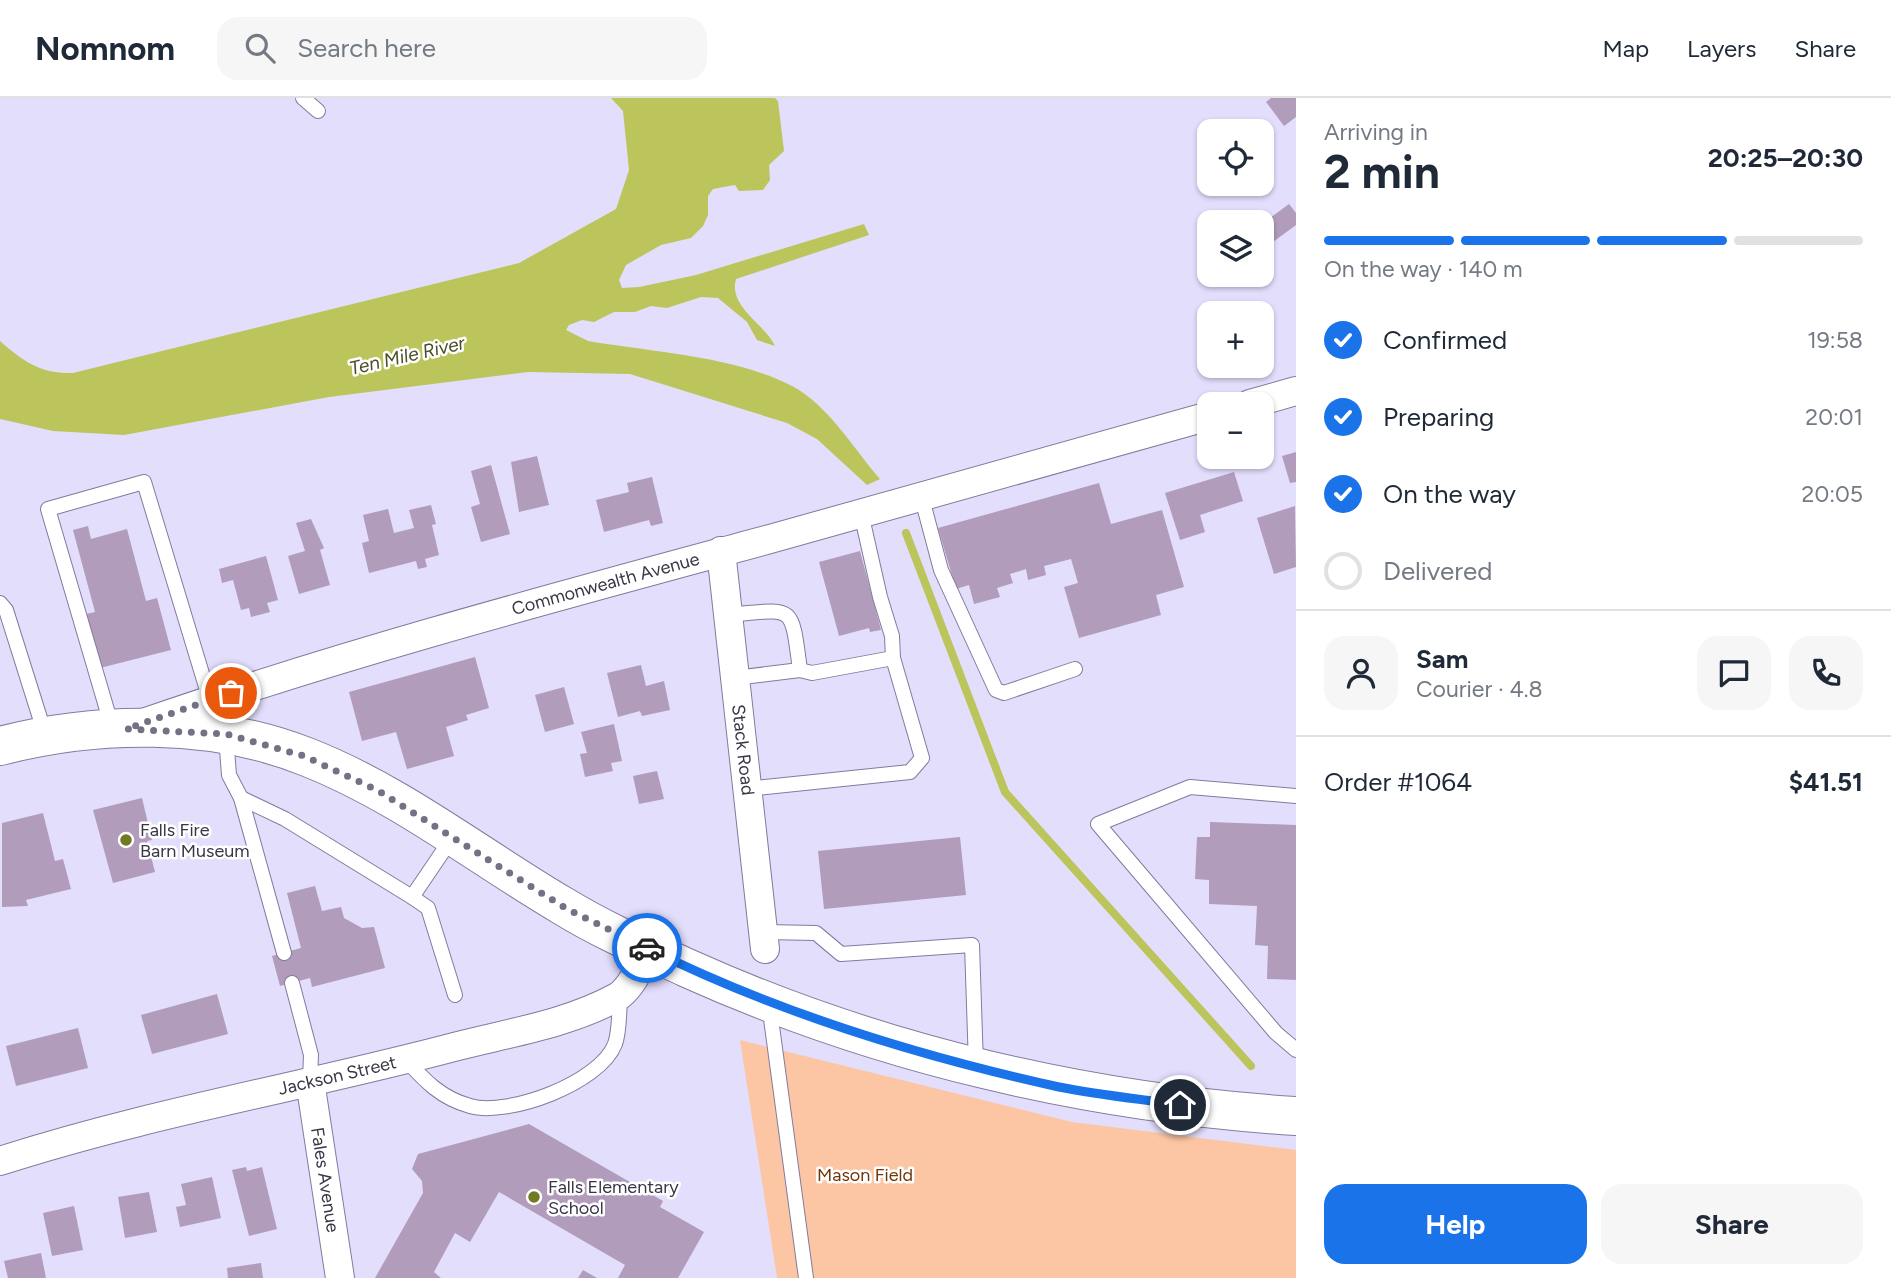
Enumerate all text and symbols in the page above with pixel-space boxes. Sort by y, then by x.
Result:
search box [217,17,707,80]
text: Nomnom [35,29,175,68]
icon: search [241,29,279,67]
text: Search here [297,32,436,64]
text: Map [1602,34,1649,63]
text: Layers [1687,34,1756,63]
text: Share [1794,34,1856,63]
text: Arriving in [1324,118,1428,146]
map controls [1197,119,1274,469]
button: locate [1197,119,1274,196]
text: 20:25–20:30 [1708,142,1863,174]
text: 2 min [1324,144,1440,200]
button: layers [1197,210,1274,287]
text: On the way · 140 m [1324,255,1523,283]
button: + [1197,301,1274,378]
icon: check [1324,321,1362,359]
text: Confirmed [1383,324,1507,356]
text: 19:58 [1807,326,1863,354]
water label: Ten Mile River [347,331,468,380]
button: − [1197,392,1274,469]
icon: check [1324,398,1362,436]
text: Preparing [1383,401,1494,433]
text: 20:01 [1805,403,1863,431]
icon: check [1324,475,1362,513]
text: On the way [1383,478,1516,510]
text: 20:05 [1802,480,1863,508]
street label: Commonwealth Avenue [509,548,702,620]
text: Delivered [1383,555,1492,587]
button: person [1324,636,1398,710]
button: chat [1697,636,1771,710]
button: phone [1789,636,1863,710]
text: Sam [1416,643,1468,675]
pin [201,663,261,723]
icon: bag [212,674,250,712]
text: Courier · 4.8 [1416,675,1543,703]
street label: Stack Road [727,703,759,796]
text: Order #1064 [1324,766,1472,798]
text: $41.51 [1789,766,1863,798]
place label: Falls Fire Barn Museum [140,819,250,862]
marker: Falls Fire Barn Museum [118,832,134,848]
courier [612,913,682,983]
icon: car [628,929,666,967]
street label: Jackson Street [276,1051,399,1100]
pin [1150,1075,1210,1135]
icon: home [1161,1086,1199,1124]
street label: Fales Avenue [306,1126,344,1234]
park label: Mason Field [817,1164,913,1186]
place label: Falls Elementary School [548,1176,679,1219]
button: Help [1324,1184,1587,1264]
button: Share [1601,1184,1863,1264]
marker: Falls Elementary School [526,1189,542,1205]

